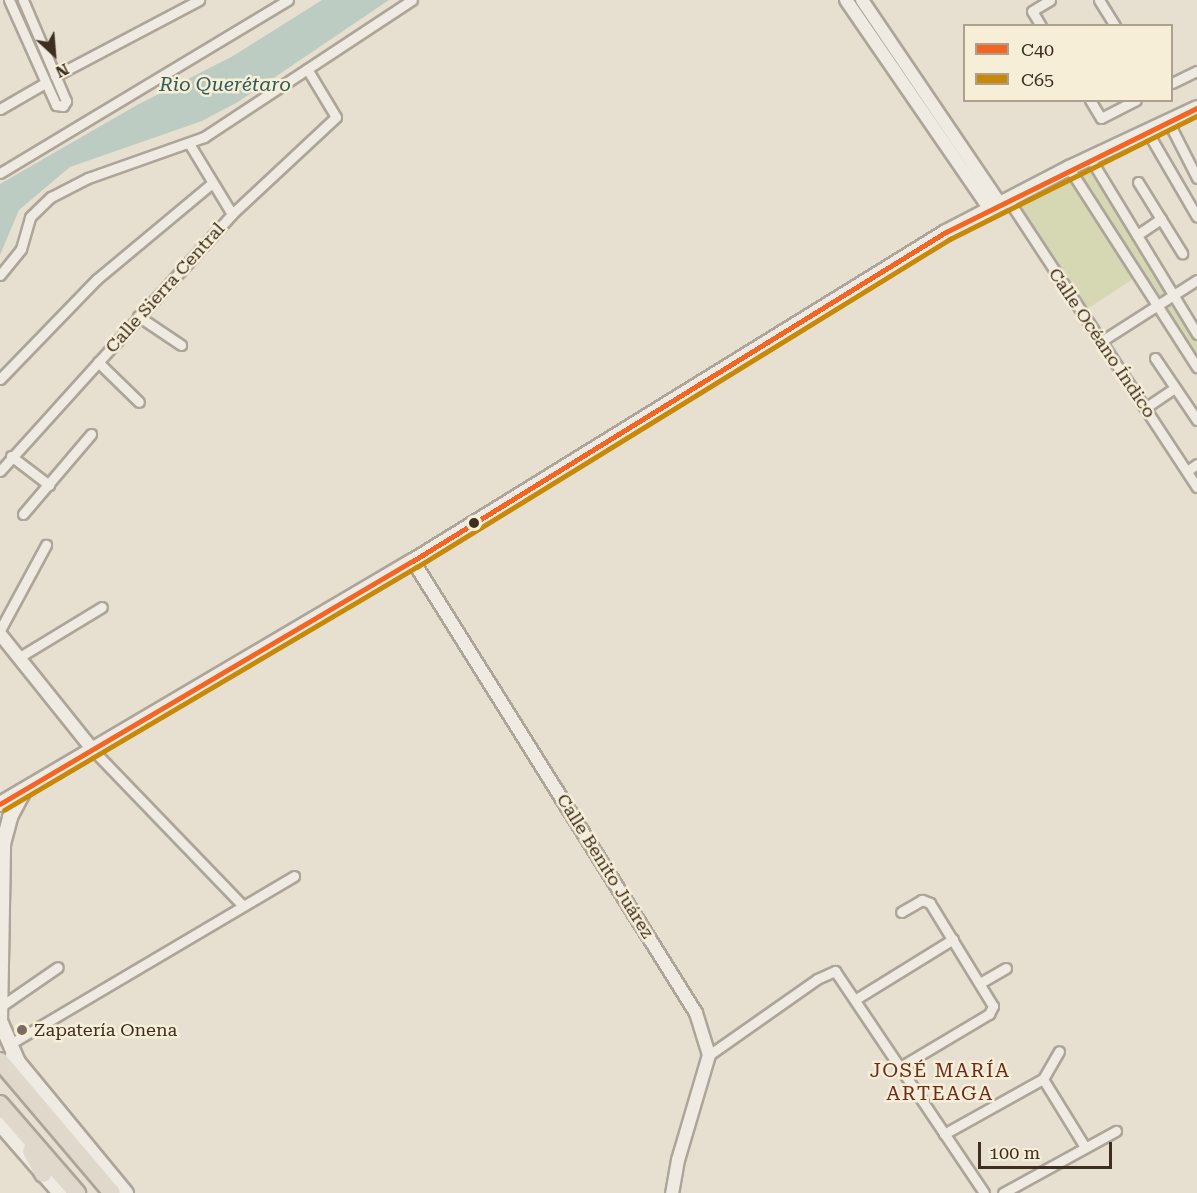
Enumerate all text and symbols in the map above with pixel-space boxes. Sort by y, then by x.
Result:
north arrow [24,24,84,84]
legend [963,24,1173,102]
text: C40 [1021,39,1054,60]
text: N [52,59,72,82]
text: C65 [1021,69,1054,90]
water label: Rio Querétaro [159,72,291,96]
street label: Calle Sierra Central [101,218,229,358]
street label: Calle Océano Índico [1044,264,1160,422]
unlabelled marker [468,517,480,529]
street label: Calle Benito Juárez [552,790,658,942]
place label: Zapatería Onena [34,1019,177,1041]
marker: Zapatería Onena [15,1023,29,1037]
district label: JOSÉ MARÍA ARTEAGA [870,1058,1010,1105]
scale bar [981,1130,1114,1168]
text: 100 m [989,1142,1040,1163]

